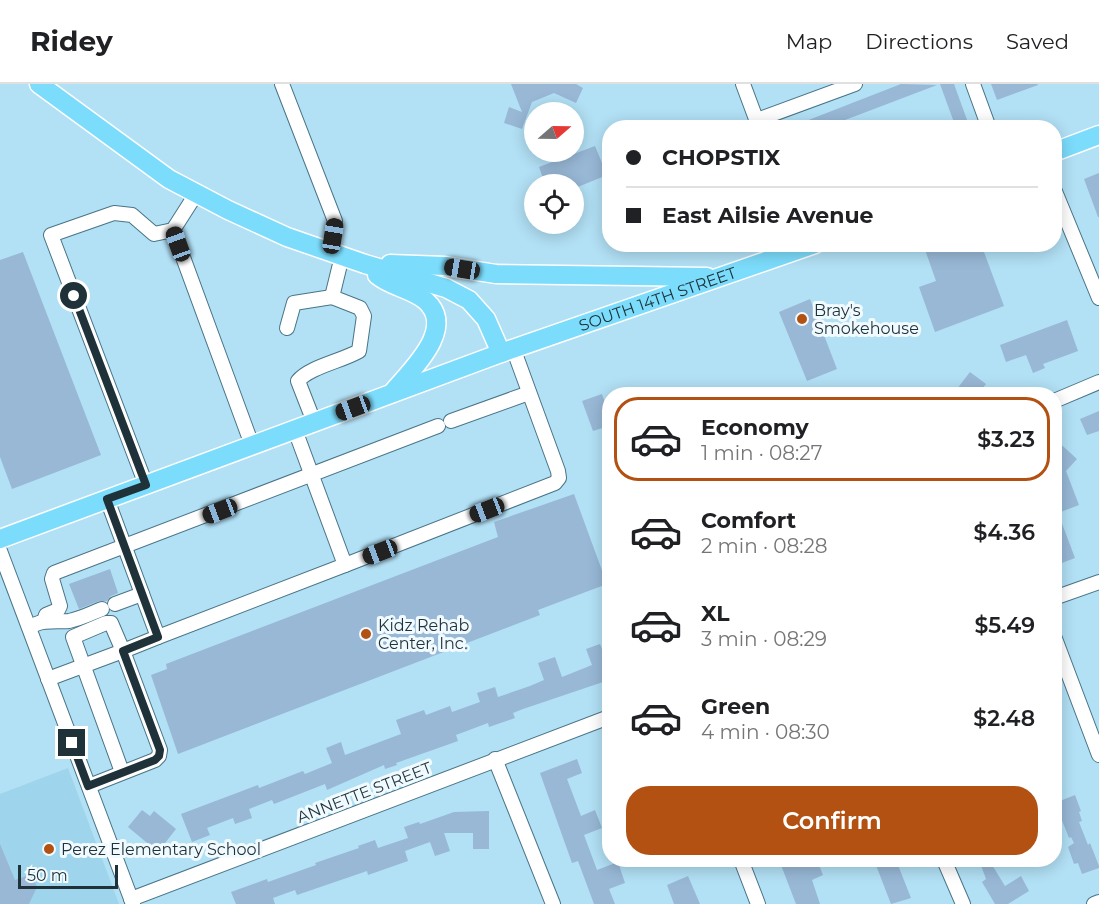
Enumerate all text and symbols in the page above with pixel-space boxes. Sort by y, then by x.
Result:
text: Ridey [30,24,113,58]
text: Map [786,29,832,54]
text: Directions [865,29,973,54]
text: Saved [1006,29,1069,54]
north arrow [524,102,584,162]
map controls [524,102,584,234]
text: CHOPSTIX [662,144,780,171]
button: locate [524,174,584,234]
text: East Ailsie Avenue [662,202,873,229]
car [321,217,345,255]
car [163,224,193,264]
car [443,257,481,281]
street label: SOUTH 14TH STREET [576,263,739,335]
route start [60,282,87,309]
place label: Bray's Smokehouse [814,301,919,338]
marker: Bray's Smokehouse [795,312,809,326]
car [333,393,373,423]
icon: car [629,412,683,466]
text: Economy [701,414,809,441]
text: $3.23 [977,426,1035,453]
text: 1 min · 08:27 [701,441,822,465]
car [467,495,507,525]
car [200,496,240,526]
icon: car [629,505,683,559]
text: Comfort [701,507,796,534]
text: $4.36 [973,519,1035,546]
text: 2 min · 08:28 [701,534,828,558]
car [360,537,400,567]
icon: car [629,598,683,652]
text: XL [701,600,730,627]
text: $5.49 [974,612,1035,639]
place label: Kidz Rehab Center, Inc. [378,616,469,653]
marker: Kidz Rehab Center, Inc. [359,627,373,641]
text: 3 min · 08:29 [701,627,827,651]
icon: car [629,691,683,745]
text: Green [701,693,770,720]
text: $2.48 [973,705,1035,732]
text: 4 min · 08:30 [701,720,830,744]
route end [58,729,85,756]
street label: ANNETTE STREET [294,758,435,827]
button: Confirm [626,786,1038,855]
place label: Perez Elementary School [61,840,261,859]
marker: Perez Elementary School [42,842,56,856]
scale bar [18,862,118,890]
text: 50 m [27,866,68,885]

